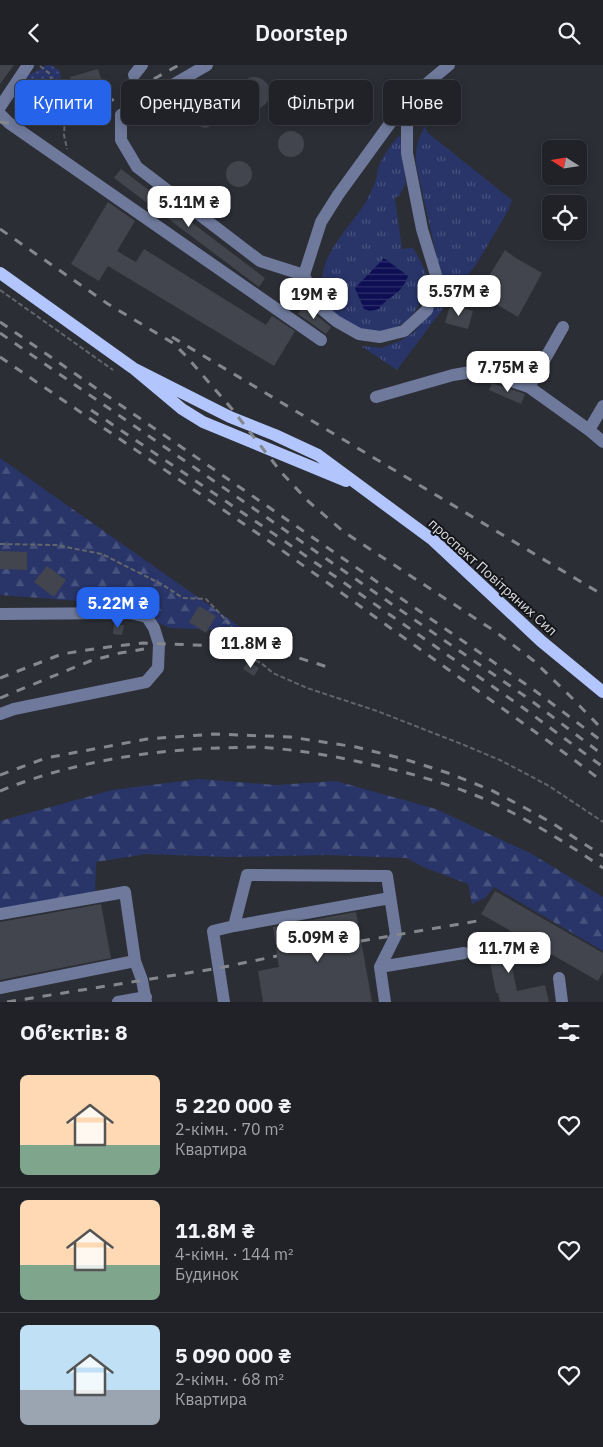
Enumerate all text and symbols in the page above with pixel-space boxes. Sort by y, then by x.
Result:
text: Doorstep [255,18,348,47]
icon: back [20,19,48,47]
icon: search [555,19,583,47]
chip: Купити [15,80,111,125]
chip: Орендувати [121,80,259,125]
chip: Фільтри [269,80,373,125]
chip: Нове [383,80,461,125]
north arrow [542,140,588,185]
map controls [542,140,587,240]
pin: 5.11M ₴ [143,185,235,228]
text: 5.11M ₴ [159,192,219,212]
button: locate [542,195,587,240]
pin: 5.57M ₴ [413,275,505,317]
pin: 19M ₴ [279,277,349,320]
text: 5.57M ₴ [429,281,489,301]
text: 19M ₴ [291,284,337,304]
pin: 7.75M ₴ [462,351,554,393]
text: 7.75M ₴ [478,357,538,377]
street label: проспект Повітряних Сил [425,514,561,640]
pin: 5.22M ₴ [72,587,164,629]
text: 5.22M ₴ [88,593,148,613]
pin: 11.8M ₴ [205,627,297,669]
text: 11.8M ₴ [221,633,281,653]
pin: 5.09M ₴ [272,921,364,963]
text: 5.09M ₴ [288,927,348,947]
pin: 11.7M ₴ [463,931,555,974]
text: 11.7M ₴ [479,938,539,958]
text: Об’єктів: 8 [20,1018,128,1046]
icon: filters [555,1018,583,1046]
text: 5 220 000 ₴ [175,1091,292,1119]
icon: home [60,1095,120,1155]
icon: heart [555,1111,583,1139]
text: 2-кімн. · 70 m² [175,1119,284,1139]
text: Квартира [175,1139,247,1159]
text: 11.8M ₴ [175,1216,255,1244]
icon: home [60,1220,120,1280]
icon: heart [555,1236,583,1264]
text: 4-кімн. · 144 m² [175,1244,294,1264]
text: Будинок [175,1264,239,1284]
text: 5 090 000 ₴ [175,1341,292,1369]
icon: home [60,1345,120,1405]
icon: heart [555,1361,583,1389]
text: 2-кімн. · 68 m² [175,1369,284,1389]
text: Квартира [175,1389,247,1409]

